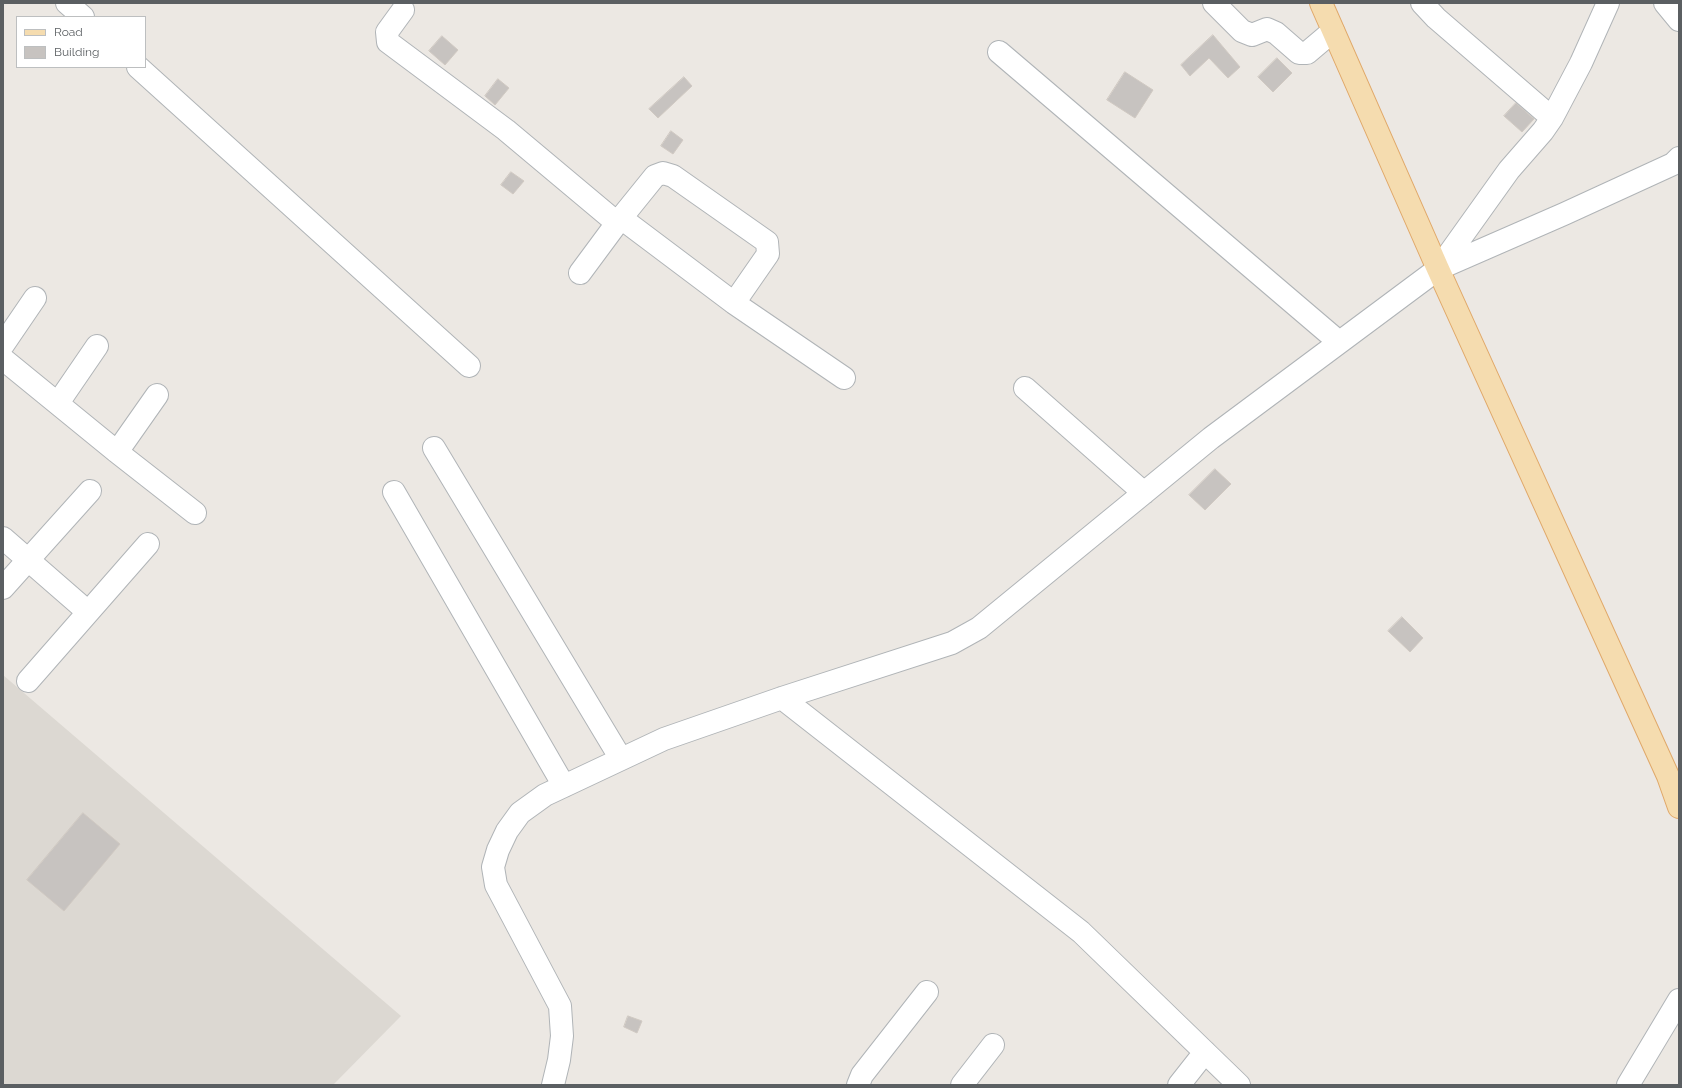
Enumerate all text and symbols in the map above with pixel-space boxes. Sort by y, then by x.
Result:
legend [16,16,146,68]
text: Road [54,25,83,39]
text: Building [54,45,100,59]

